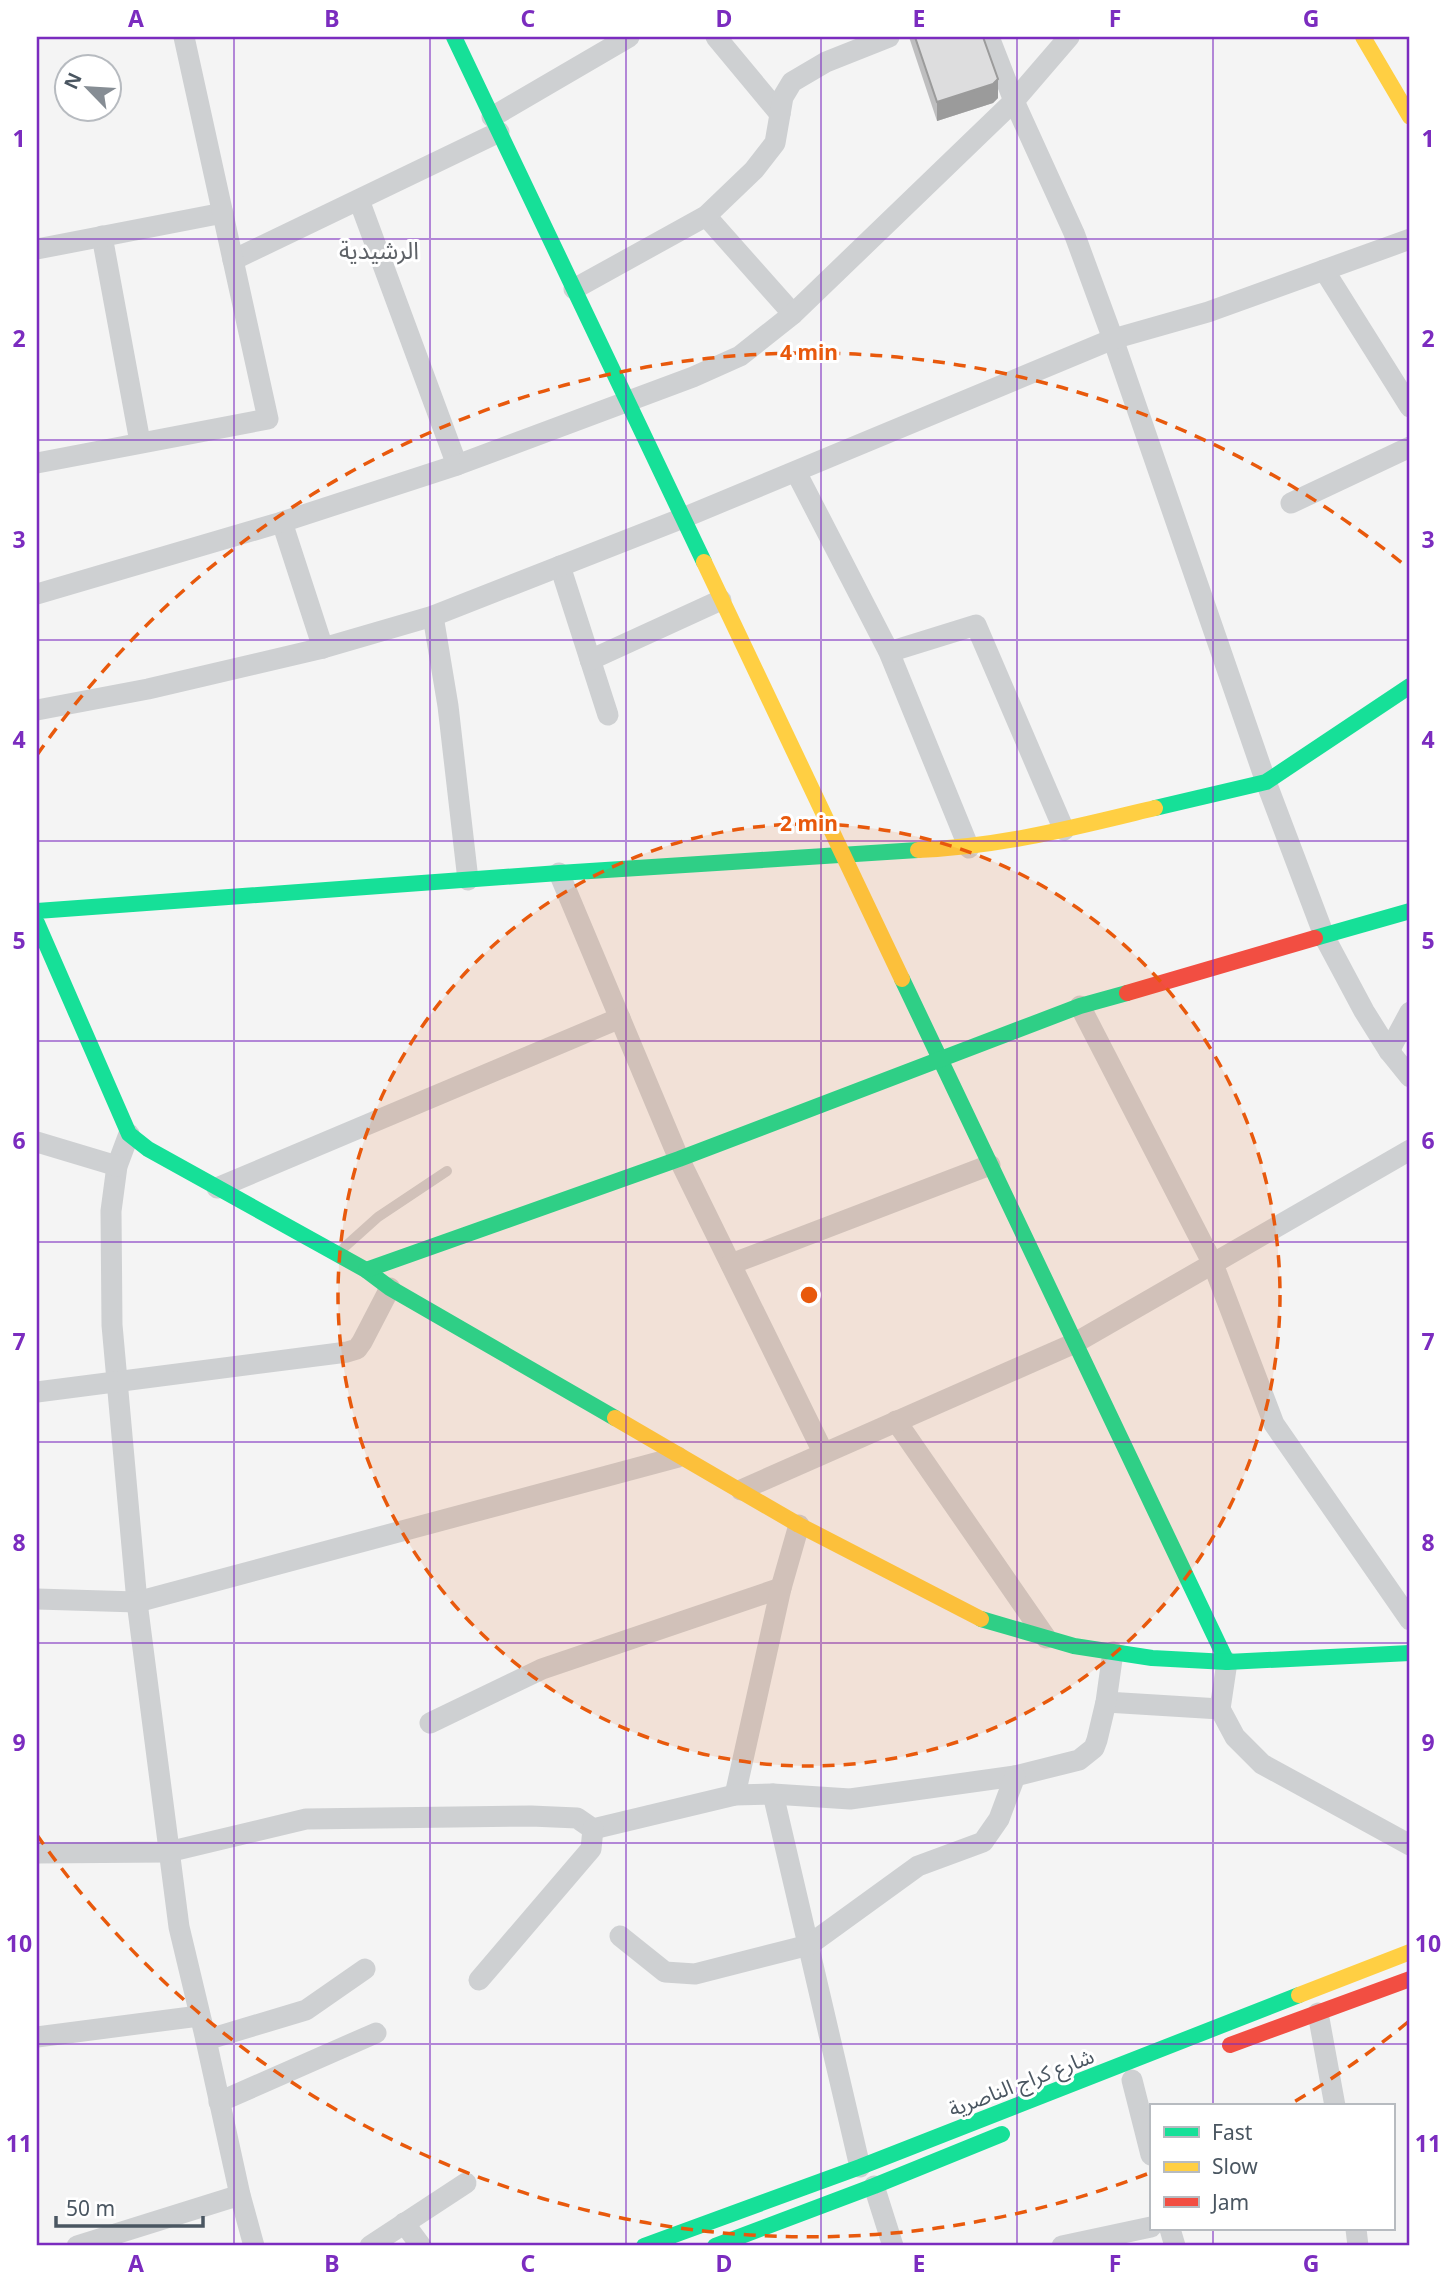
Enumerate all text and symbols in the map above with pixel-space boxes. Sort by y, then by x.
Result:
text: A [128,2,144,34]
text: B [324,2,340,34]
text: C [521,2,536,34]
text: D [716,2,732,34]
text: E [913,2,925,34]
text: F [1109,2,1121,34]
text: G [1303,2,1319,34]
north arrow [52,52,122,122]
text: N [58,68,88,93]
text: 1 [12,122,26,154]
text: 1 [1421,122,1435,154]
district label: الرشيدية [339,233,419,266]
text: 2 [12,322,26,354]
text: 2 [1421,322,1435,354]
text: 4 min [780,338,838,366]
text: 3 [12,523,26,555]
text: 3 [1421,523,1435,555]
text: 4 [12,723,26,755]
text: 4 [1421,723,1435,755]
text: 2 min [780,809,838,837]
text: 5 [12,924,26,956]
text: 5 [1421,924,1435,956]
text: 6 [12,1124,26,1156]
text: 6 [1421,1124,1435,1156]
centre of rings [797,1283,821,1307]
text: 7 [12,1325,26,1357]
text: 7 [1421,1325,1435,1357]
text: 8 [12,1526,26,1558]
text: 8 [1421,1526,1435,1558]
text: 9 [12,1726,26,1758]
text: 9 [1421,1726,1435,1758]
text: 10 [6,1927,32,1959]
text: 10 [1415,1927,1441,1959]
street label: شارع كراج الناصرية [944,2041,1098,2124]
legend [1150,2104,1394,2230]
text: Fast [1212,2118,1253,2146]
text: 11 [6,2127,32,2159]
text: 11 [1415,2127,1441,2159]
text: Slow [1212,2152,1258,2180]
scale bar [56,2185,203,2229]
text: Jam [1210,2188,1249,2216]
text: 50 m [66,2194,115,2222]
text: A [128,2247,144,2279]
text: B [324,2247,340,2279]
text: C [521,2247,536,2279]
text: D [716,2247,732,2279]
text: E [913,2247,925,2279]
text: F [1109,2247,1121,2279]
text: G [1303,2247,1319,2279]

